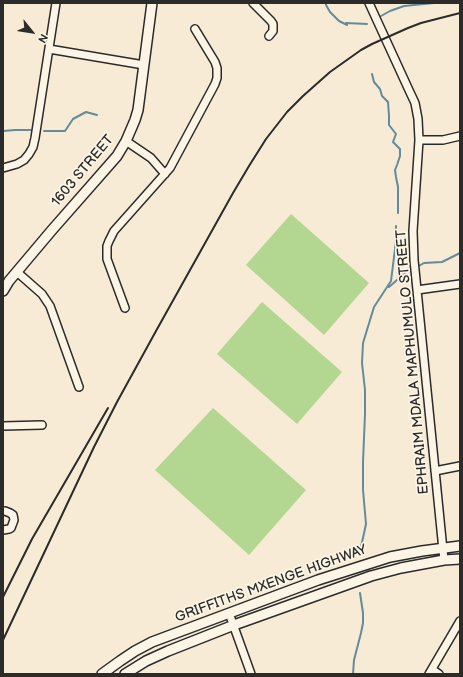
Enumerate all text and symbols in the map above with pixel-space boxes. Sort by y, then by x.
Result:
north arrow [12,12,52,52]
text: N [35,31,51,45]
street label: 1603 STREET [48,132,118,210]
street label: EPHRAIM MDALA MAPHUMULO STREET [393,229,433,495]
street label: GRIFFITHS MXENGE HIGHWAY [173,541,369,627]

